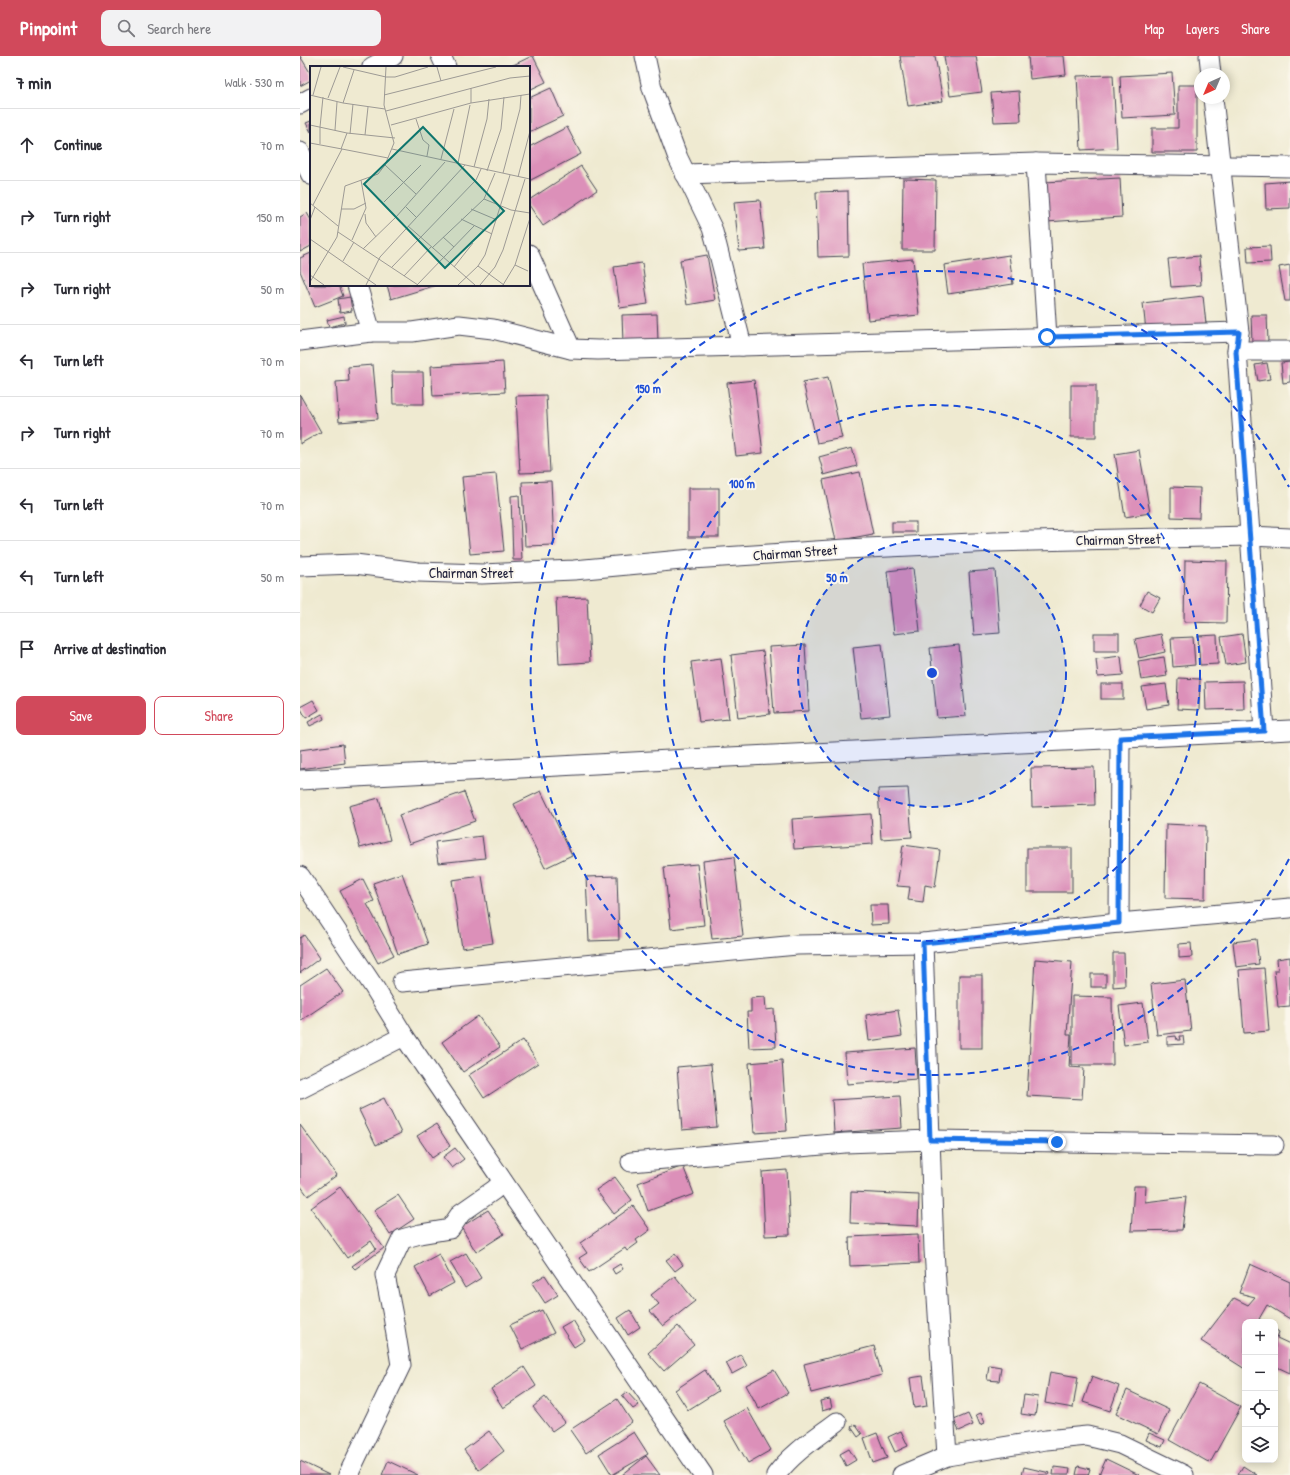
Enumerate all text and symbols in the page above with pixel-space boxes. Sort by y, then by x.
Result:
search box [101,10,381,46]
text: Pinpoint [20,15,77,41]
icon: search [115,17,137,39]
text: Search here [147,18,211,39]
text: Map [1144,19,1164,38]
text: Layers [1186,19,1219,38]
text: Share [1241,19,1270,38]
inset map [310,66,530,286]
north arrow [1194,68,1230,104]
text: 7 min [16,71,51,94]
text: Walk · 530 m [224,73,284,91]
icon: ahead [16,134,38,156]
text: Continue [54,134,102,155]
text: 70 m [260,136,284,154]
icon: right [16,206,38,228]
text: Turn right [54,206,110,227]
text: 150 m [256,208,284,226]
icon: right [16,278,38,300]
text: Turn right [54,278,110,299]
text: 50 m [261,280,284,298]
route start [1038,328,1056,346]
icon: left [16,350,38,372]
text: Turn left [54,350,104,371]
text: 70 m [260,352,284,370]
text: 150 m [635,380,661,397]
icon: right [16,422,38,444]
text: Turn right [54,422,110,443]
text: 70 m [260,424,284,442]
text: 100 m [729,475,755,492]
icon: left [16,494,38,516]
text: Turn left [54,494,104,515]
text: 70 m [260,496,284,514]
street label: Chairman Street [1075,529,1161,549]
street label: Chairman Street [752,540,838,564]
street label: Chairman Street [429,563,514,582]
icon: left [16,566,38,588]
text: Turn left [54,566,104,587]
text: 50 m [261,568,284,586]
text: 50 m [826,569,848,586]
icon: arrive [16,638,38,660]
text: Arrive at destination [54,638,166,659]
centre of rings [925,666,939,680]
button: Save [16,696,146,735]
button: Share [154,696,284,735]
route end [1048,1133,1066,1151]
map controls [1242,1319,1278,1463]
button: + [1242,1319,1278,1355]
button: − [1242,1355,1278,1391]
button: locate [1242,1391,1278,1427]
button: layers [1242,1427,1278,1463]

